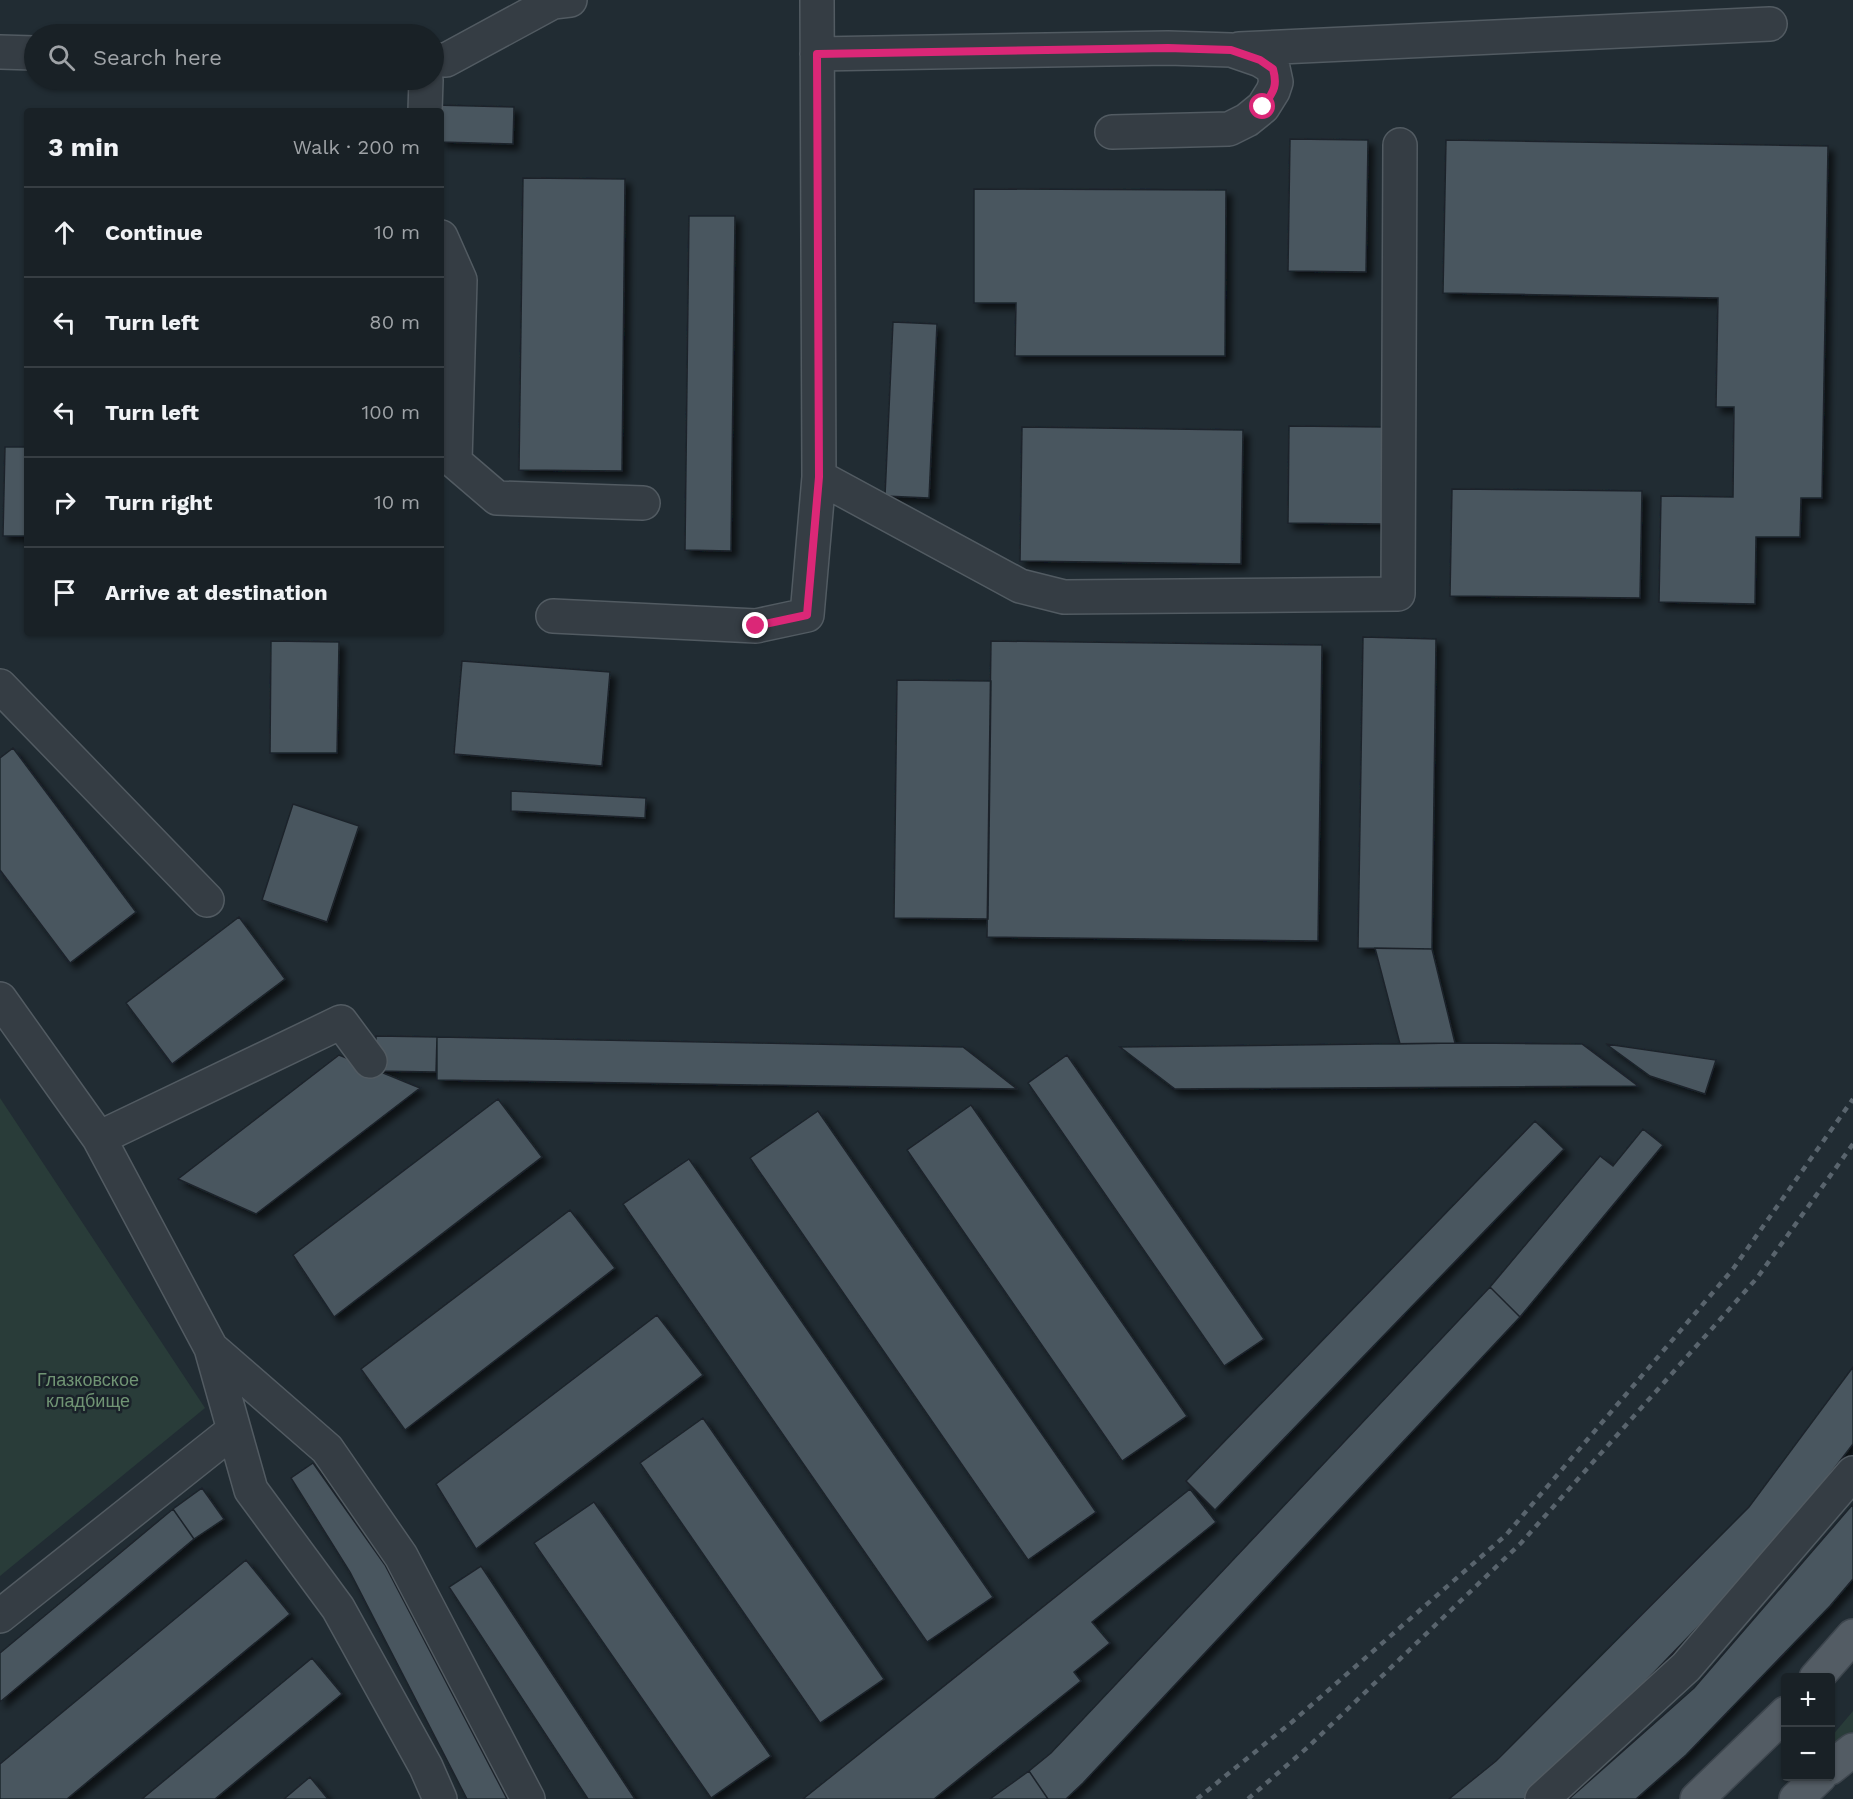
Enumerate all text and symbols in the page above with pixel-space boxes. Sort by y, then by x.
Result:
search box [24,24,444,90]
icon: search [45,41,78,74]
text: Search here [93,45,222,70]
route start [1249,93,1275,119]
text: 3 min [48,132,119,162]
text: Walk · 200 m [293,135,420,159]
icon: ahead [48,216,81,249]
text: Continue [105,220,203,245]
text: 10 m [374,220,420,244]
icon: left [48,306,81,339]
text: Turn left [105,310,199,335]
text: 80 m [369,310,420,334]
icon: left [48,396,81,429]
text: Turn left [105,400,199,425]
text: 100 m [361,400,420,424]
icon: right [48,486,81,519]
text: Turn right [105,490,212,515]
text: 10 m [374,490,420,514]
icon: arrive [48,576,81,609]
text: Arrive at destination [105,580,328,605]
route end [742,612,768,638]
park label: Глазковское кладбище [37,1369,139,1411]
map controls [1781,1673,1835,1781]
button: + [1781,1673,1835,1727]
button: − [1781,1727,1835,1781]

